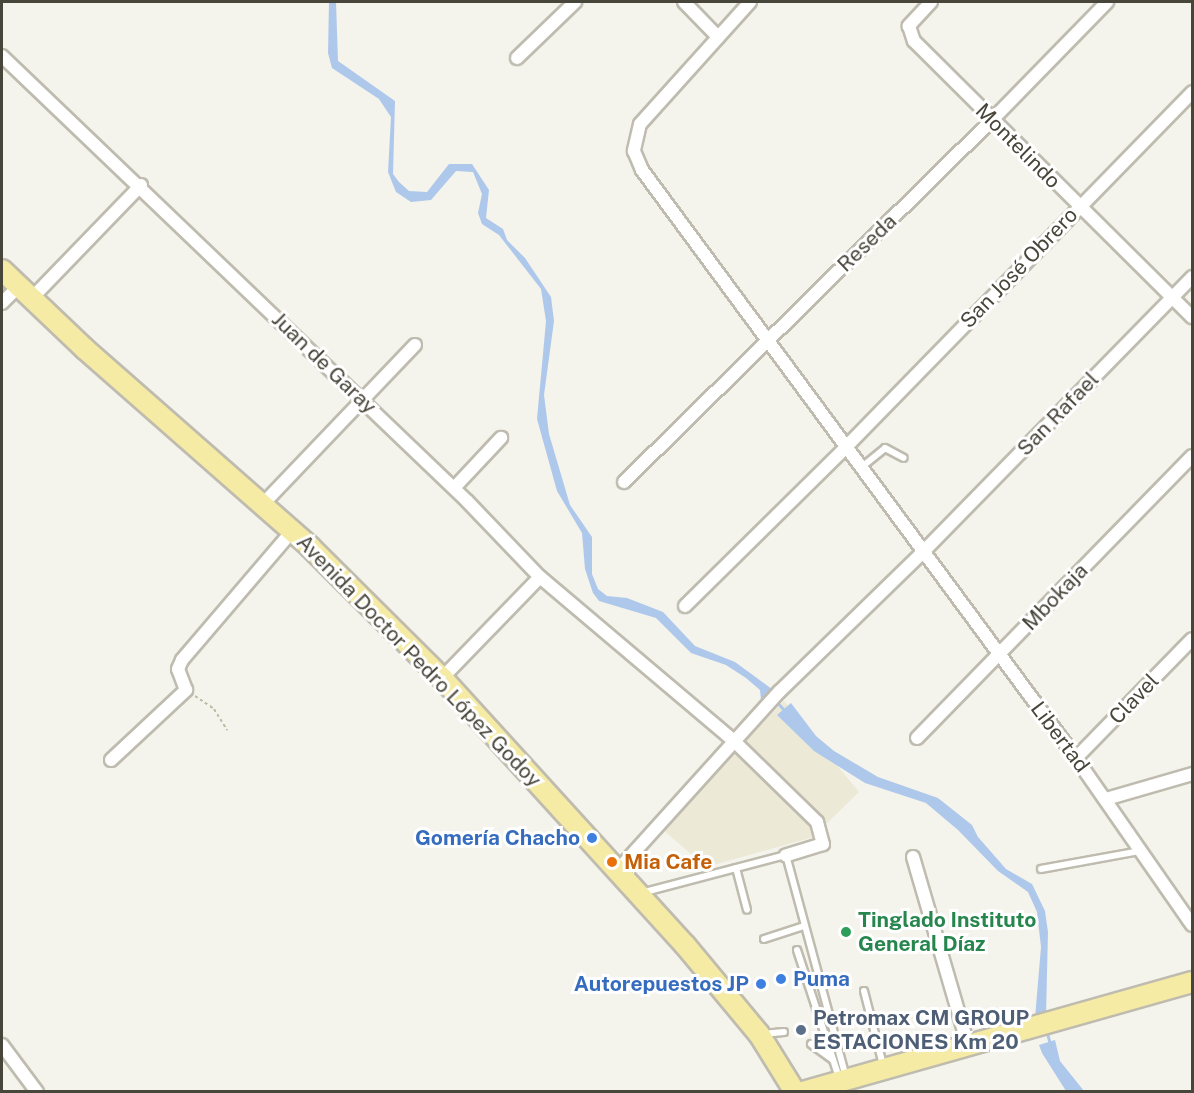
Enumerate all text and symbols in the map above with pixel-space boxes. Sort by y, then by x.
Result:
street label: Montelindo [970,98,1066,194]
street label: San José Obrero [955,202,1083,334]
street label: Reseda [832,209,902,277]
street label: Juan de Garay [266,307,382,419]
street label: San Rafael [1012,367,1104,461]
street label: Avenida Doctor Pedro López Godoy [291,529,547,793]
street label: Mbokaja [1017,558,1093,636]
street label: Clavel [1104,668,1164,730]
street label: Libertad [1025,697,1095,777]
place label: Gomería Chacho [415,825,580,851]
marker: Gomería Chacho [585,831,599,845]
place label: Mia Cafe [624,849,712,875]
marker: Mia Cafe [605,855,619,869]
place label: Tinglado Instituto General Díaz [858,907,1036,957]
marker: Tinglado Instituto General Díaz [839,925,853,939]
place label: Puma [793,966,850,992]
place label: Autorepuestos JP [574,971,749,997]
marker: Puma [774,972,788,986]
marker: Autorepuestos JP [754,977,768,991]
place label: Petromax CM GROUP ESTACIONES Km 20 [813,1005,1029,1055]
marker: Petromax CM GROUP ESTACIONES Km 20 [794,1023,808,1037]

